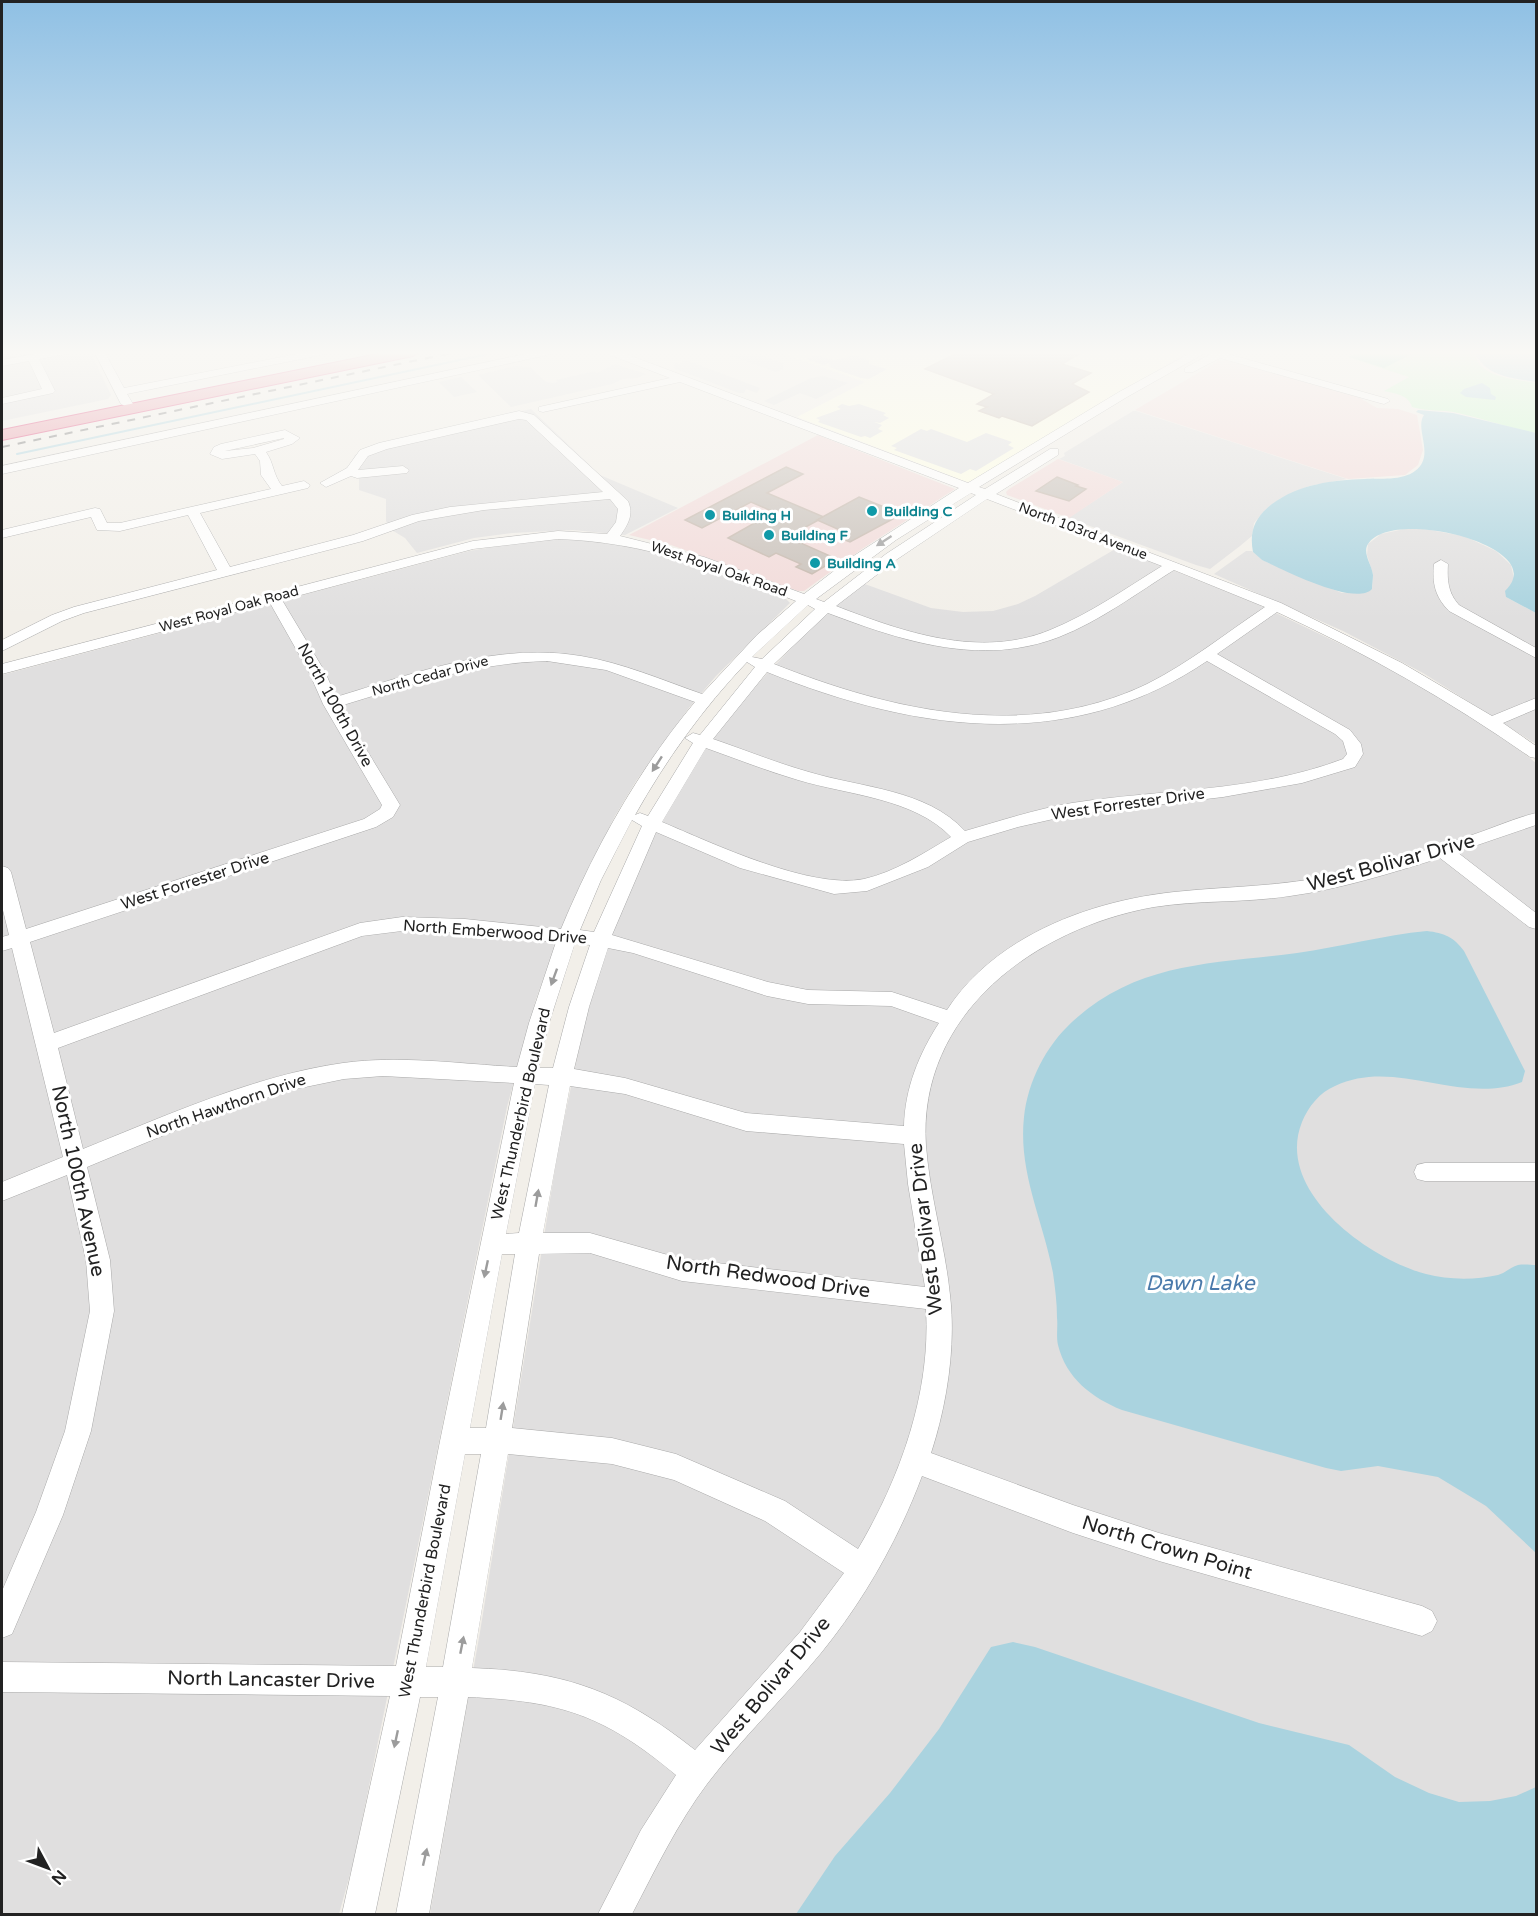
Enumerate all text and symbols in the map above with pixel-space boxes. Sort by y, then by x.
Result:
street label: North 103rd Avenue [1016,499,1150,563]
place label: Building C [884,503,952,520]
marker: Building C [865,504,879,518]
place label: Building H [722,507,791,524]
marker: Building H [703,508,717,522]
place label: Building F [781,527,848,544]
marker: Building F [762,528,776,542]
one-way arrow [876,535,892,546]
street label: West Royal Oak Road [648,538,790,600]
place label: Building A [827,555,896,572]
marker: Building A [808,556,822,570]
street label: West Royal Oak Road [158,582,300,636]
street label: North 100th Drive [293,640,377,770]
street label: North Cedar Drive [370,652,490,700]
one-way arrow [652,756,663,772]
street label: West Forrester Drive [1050,783,1206,825]
street label: West Bolivar Drive [1304,829,1478,897]
street label: West Forrester Drive [118,848,272,914]
street label: North Emberwood Drive [402,916,588,948]
one-way arrow [549,968,558,986]
street label: West Thunderbird Boulevard [487,1006,555,1222]
street label: North Hawthorn Drive [144,1069,308,1143]
street label: North 100th Avenue [46,1083,110,1279]
street label: West Bolivar Drive [904,1142,948,1316]
one-way arrow [533,1188,542,1207]
street label: North Redwood Drive [664,1251,872,1303]
one-way arrow [481,1260,491,1278]
water label: Dawn Lake [1145,1271,1256,1296]
one-way arrow [497,1401,506,1420]
street label: West Thunderbird Boulevard [394,1482,456,1700]
street label: North Crown Point [1079,1511,1255,1585]
street label: West Bolivar Drive [706,1612,836,1760]
one-way arrow [458,1635,467,1654]
street label: North Lancaster Drive [167,1666,375,1694]
one-way arrow [391,1730,400,1749]
north arrow [18,1838,78,1898]
one-way arrow [420,1848,430,1867]
text: N [47,1866,70,1889]

